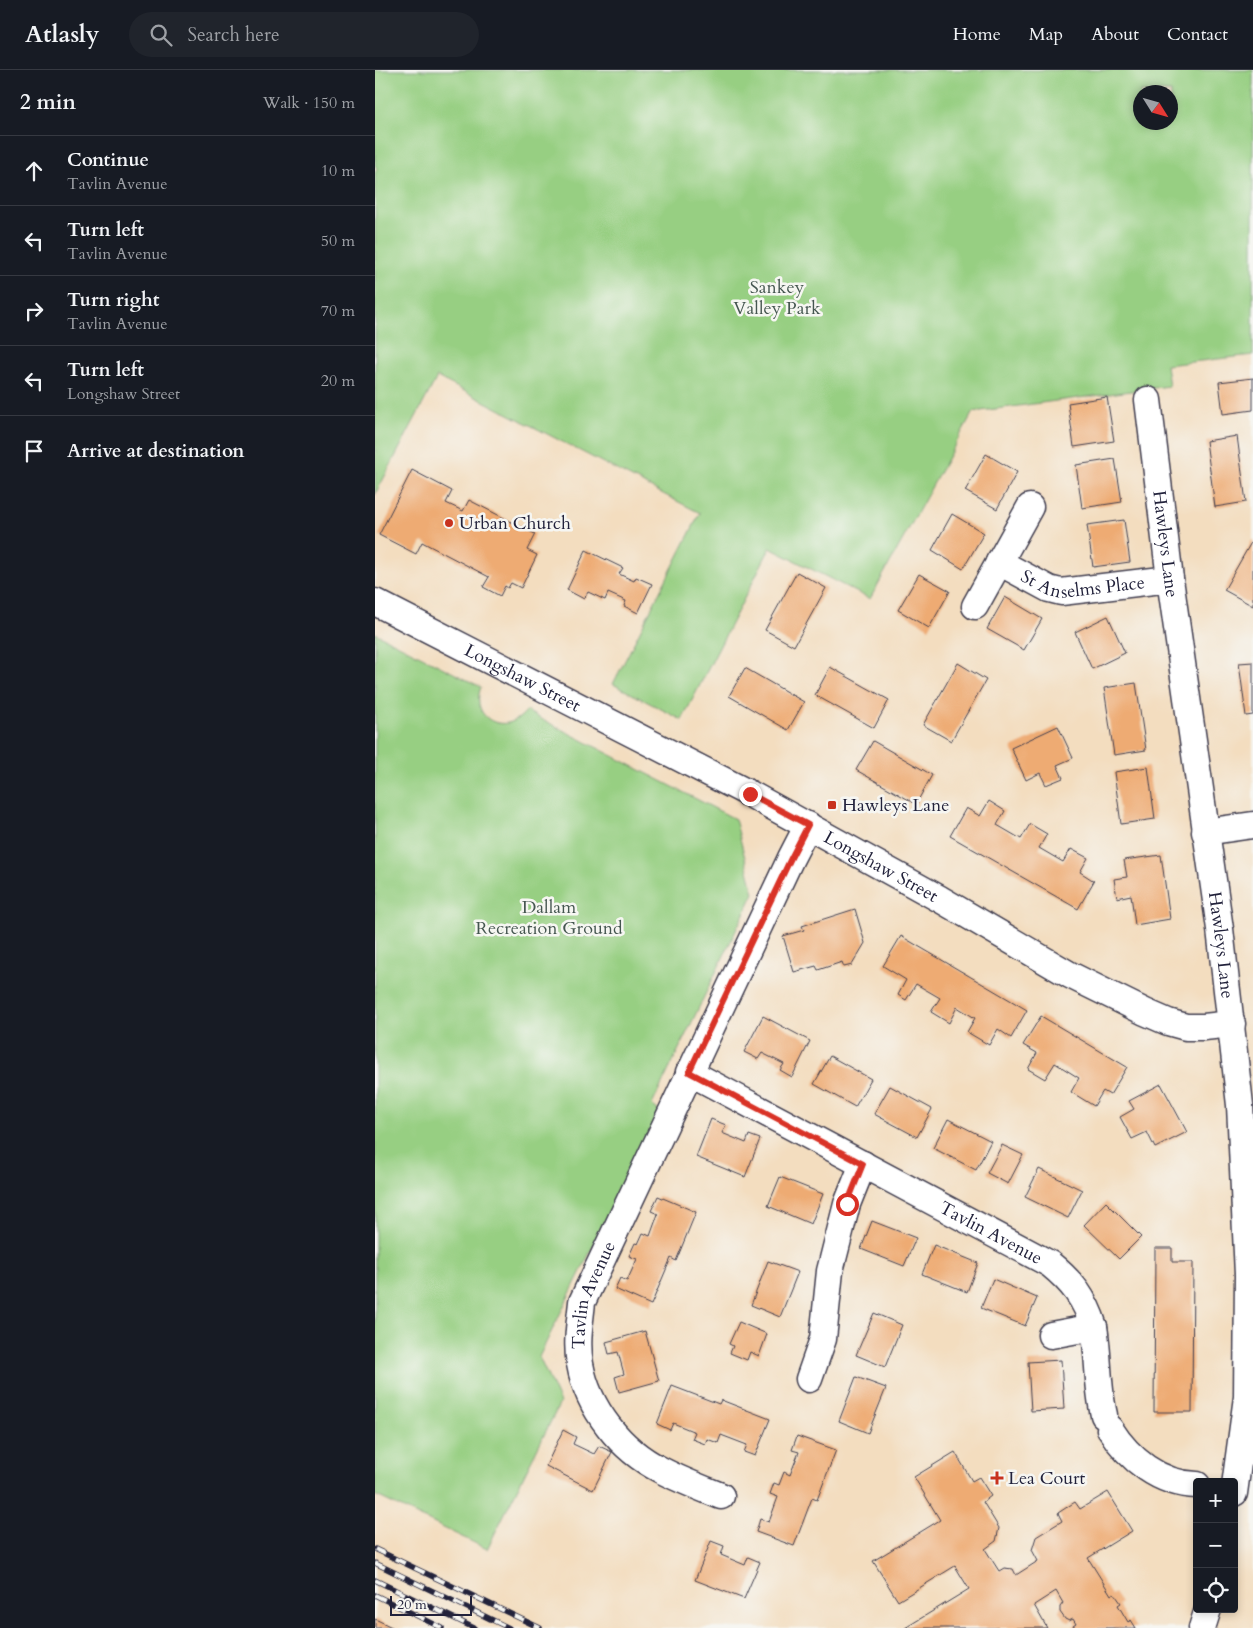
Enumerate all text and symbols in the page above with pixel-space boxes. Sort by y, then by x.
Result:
search box [129,12,479,57]
text: Atlasly [25,18,99,51]
icon: search [147,21,175,49]
text: Search here [187,22,280,48]
text: Home [953,22,1001,47]
text: Map [1029,22,1063,47]
text: About [1091,22,1139,47]
text: Contact [1167,22,1228,47]
north arrow [1133,85,1178,130]
text: 2 min [20,88,76,117]
text: Walk · 150 m [263,92,355,114]
text: Continue [67,147,149,173]
icon: ahead [20,157,48,185]
text: 10 m [321,160,355,182]
text: Tavlin Avenue [67,173,168,195]
text: Turn left [67,217,144,243]
icon: left [20,227,48,255]
text: 50 m [321,230,355,252]
text: Tavlin Avenue [67,243,168,265]
park label: Sankey Valley Park [733,275,821,321]
text: Turn right [67,287,159,313]
icon: right [20,297,48,325]
text: 70 m [321,300,355,322]
text: Tavlin Avenue [67,313,168,335]
text: Turn left [67,357,144,383]
icon: left [20,367,48,395]
text: 20 m [321,370,355,392]
text: Longshaw Street [67,383,180,405]
icon: arrive [20,437,48,465]
text: Arrive at destination [67,438,244,464]
street label: Hawleys Lane [1146,489,1184,599]
place label: Urban Church [459,511,571,536]
marker: Urban Church [443,517,455,529]
street label: St Anselms Place [1016,564,1146,605]
street label: Longshaw Street [460,638,585,718]
route end [739,783,762,806]
place label: Hawleys Lane [842,793,949,818]
marker: Hawleys Lane [826,799,838,811]
street label: Longshaw Street [819,825,943,909]
street label: Hawleys Lane [1202,890,1240,1000]
park label: Dallam Recreation Ground [475,895,623,941]
route start [836,1193,859,1216]
street label: Tavlin Avenue [935,1195,1047,1271]
street label: Tavlin Avenue [566,1237,622,1349]
place label: Lea Court [1008,1466,1086,1491]
marker: Lea Court [990,1471,1004,1485]
map controls [1193,1478,1238,1613]
button: + [1193,1478,1238,1523]
button: − [1193,1523,1238,1568]
button: locate [1193,1568,1238,1613]
scale bar [390,1593,473,1616]
text: 20 m [397,1595,427,1614]

